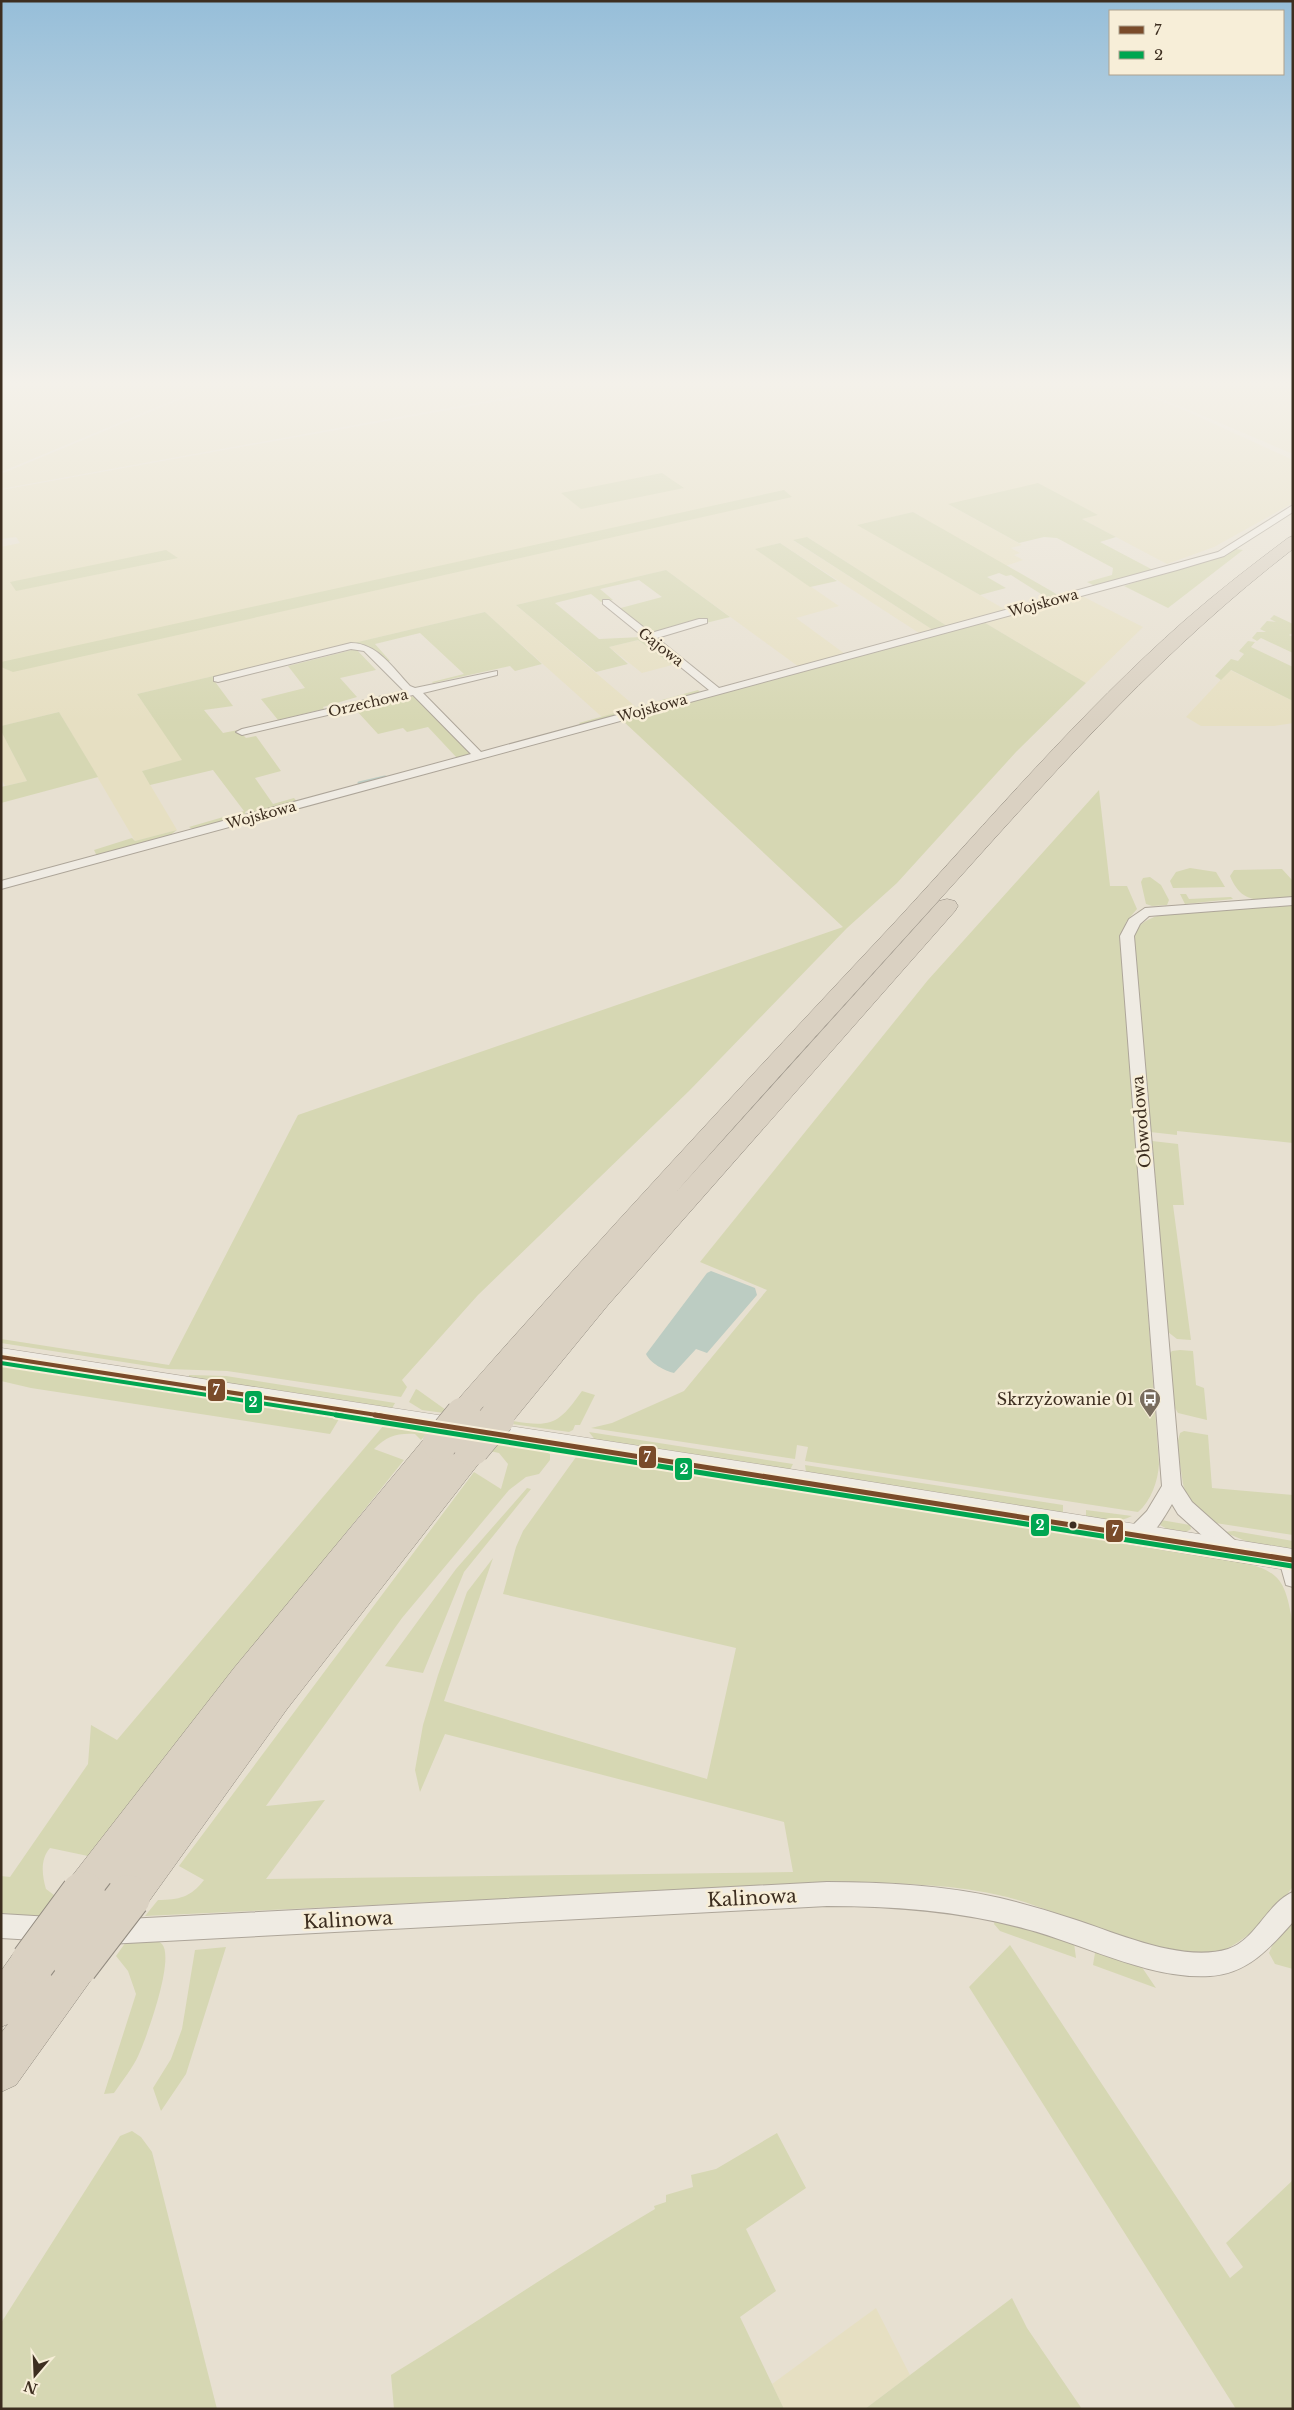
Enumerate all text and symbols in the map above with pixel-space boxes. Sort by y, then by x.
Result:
legend [1109,10,1284,75]
text: 7 [1154,20,1162,39]
text: 2 [1154,45,1163,64]
street label: Wojskowa [1005,585,1080,621]
street label: Gajowa [635,624,687,670]
street label: Orzechowa [326,685,410,721]
street label: Wojskowa [614,690,689,726]
street label: Wojskowa [223,797,298,833]
street label: Obwodowa [1127,1075,1155,1169]
line badge: 7 [207,1378,226,1402]
text: 7 [212,1381,220,1399]
bus stop icon: Skrzyżowanie 01 [1138,1387,1162,1418]
place label: Skrzyżowanie 01 [997,1389,1134,1409]
line badge: 2 [244,1390,263,1414]
text: 2 [248,1393,258,1411]
line badge: 7 [638,1445,657,1469]
text: 7 [643,1448,651,1466]
line badge: 2 [674,1457,693,1481]
text: 2 [679,1460,689,1478]
line badge: 2 [1030,1513,1050,1537]
text: 2 [1035,1516,1045,1534]
line badge: 7 [1105,1519,1124,1543]
unlabelled marker [1068,1520,1078,1530]
text: 7 [1111,1522,1119,1540]
street label: Kalinowa [707,1884,798,1912]
street label: Kalinowa [303,1906,394,1934]
north arrow [10,2350,60,2400]
text: N [22,2377,40,2398]

